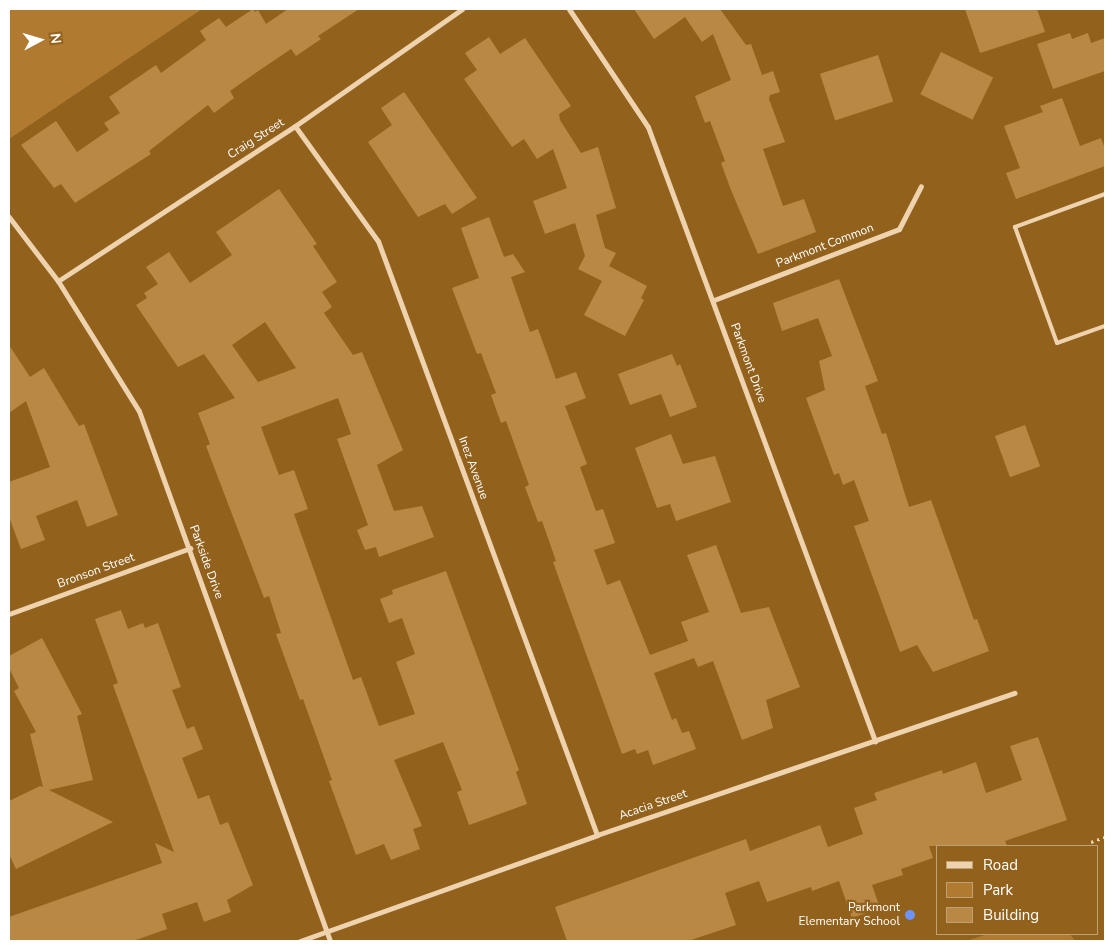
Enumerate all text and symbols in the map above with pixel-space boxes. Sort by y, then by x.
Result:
north arrow [15,15,65,65]
text: N [45,32,65,45]
street label: Craig Street [225,115,287,163]
street label: Parkmont Common [774,221,876,271]
street label: Parkmont Drive [727,321,769,405]
street label: Inez Avenue [455,435,491,501]
street label: Parkside Drive [186,523,226,601]
street label: Bronson Street [56,550,136,592]
street label: Acacia Street [617,787,689,823]
legend [936,845,1099,935]
text: Road [983,855,1018,875]
text: Park [983,880,1013,900]
place label: Parkmont Elementary School [799,901,900,929]
text: Building [983,905,1039,925]
marker: Parkmont Elementary School [904,909,916,921]

